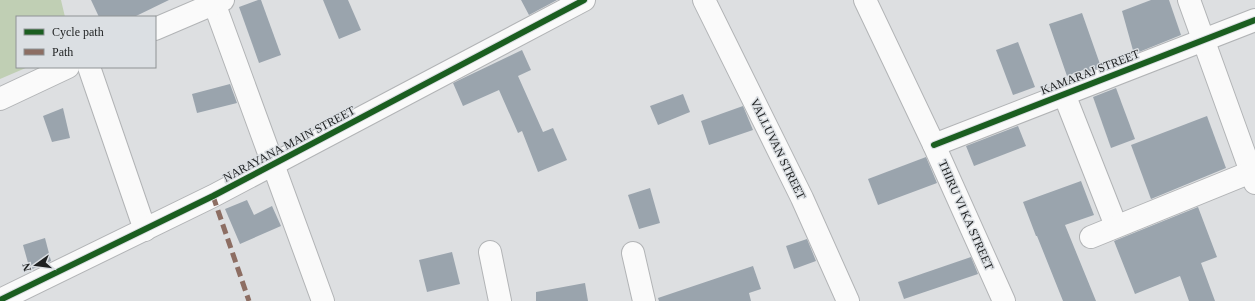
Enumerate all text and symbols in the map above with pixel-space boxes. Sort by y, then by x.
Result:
legend [16,16,156,68]
text: Cycle path [52,25,104,39]
text: Path [52,45,73,59]
street label: KAMARAJ STREET [1038,46,1142,97]
street label: VALLUVAN STREET [747,96,809,202]
street label: NARAYANA MAIN STREET [221,103,358,185]
street label: THIRU VI KA STREET [935,158,997,273]
north arrow [16,245,56,285]
text: N [20,262,33,273]

